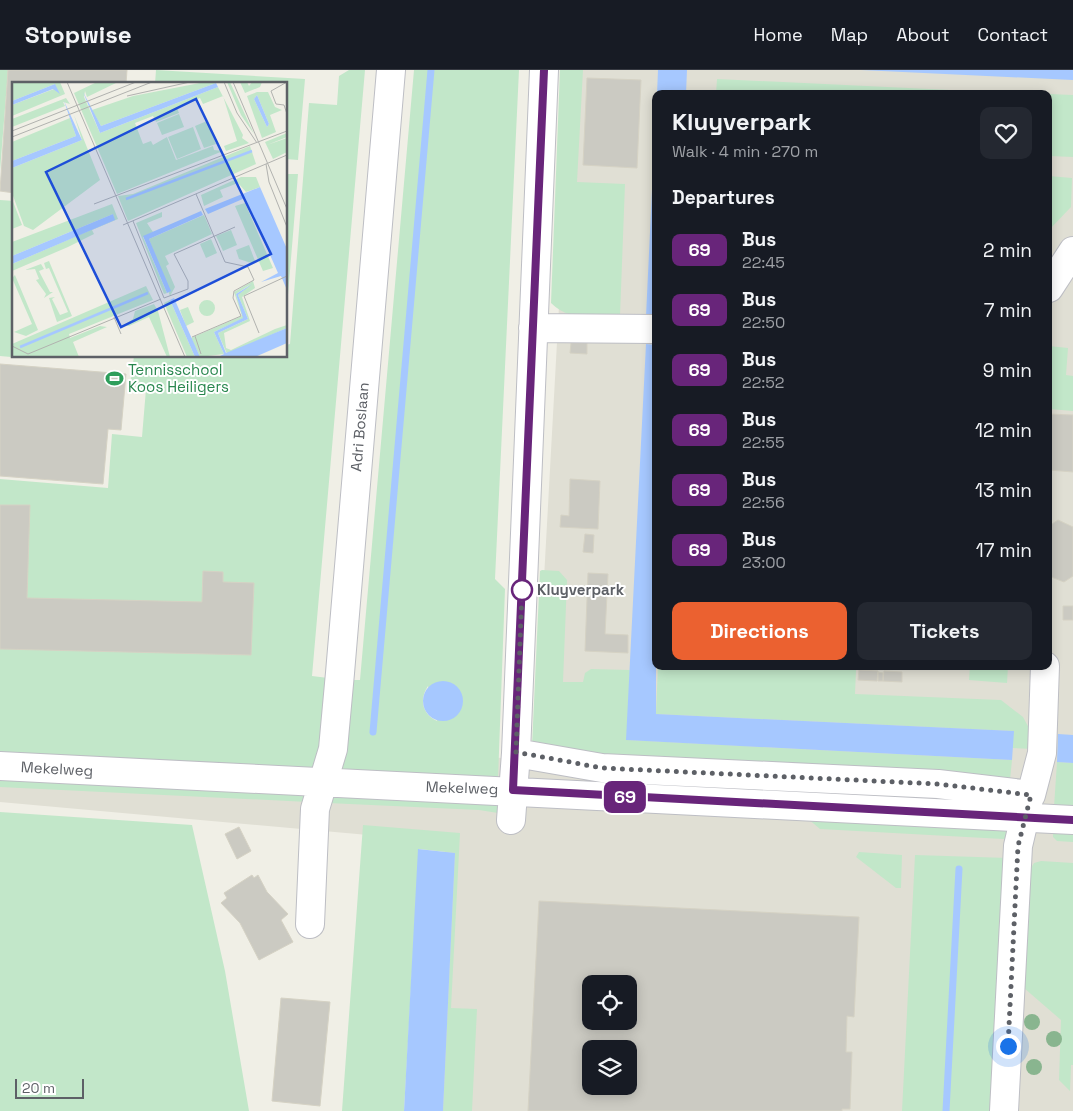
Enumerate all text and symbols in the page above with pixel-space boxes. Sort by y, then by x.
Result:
text: Stopwise [25,19,132,50]
text: Home [754,23,803,46]
text: Map [831,23,868,46]
text: About [896,23,950,46]
text: Contact [978,23,1048,46]
inset map [12,82,288,358]
text: Kluyverpark [672,106,811,137]
button: heart [980,107,1032,159]
text: Walk · 4 min · 270 m [672,141,818,162]
text: Departures [672,185,775,210]
text: Bus [742,227,776,252]
text: 69 [688,238,711,261]
text: 2 min [983,238,1032,263]
text: 22:45 [742,252,785,273]
text: Bus [742,287,776,312]
text: 69 [688,298,711,321]
text: 7 min [984,298,1032,323]
text: 22:50 [742,312,785,333]
text: Bus [742,347,776,372]
text: 69 [688,358,711,381]
text: 9 min [983,358,1032,383]
place label: Tennisschool Koos Heiligers [128,360,229,396]
sports icon: Tennisschool Koos Heiligers [104,369,124,389]
text: 22:52 [742,372,784,393]
street label: Adri Boslaan [346,382,373,472]
text: Bus [742,407,776,432]
text: 69 [688,418,711,441]
text: 12 min [975,418,1032,443]
text: 22:55 [742,432,785,453]
text: Bus [742,467,776,492]
text: 69 [688,478,711,501]
text: 13 min [975,478,1032,503]
text: 22:56 [742,492,785,513]
text: Bus [742,527,776,552]
text: 69 [688,538,711,561]
text: 17 min [976,538,1032,563]
text: 23:00 [742,552,786,573]
marker: Kluyverpark [511,579,533,601]
place label: Kluyverpark [537,580,625,599]
button: Directions [672,602,847,660]
button: Tickets [857,602,1032,660]
street label: Mekelweg [20,757,94,780]
street label: Mekelweg [425,777,499,798]
line badge: 69 [602,781,648,813]
text: 69 [614,785,636,808]
map controls [582,975,637,1095]
button: locate [582,975,637,1030]
your location [996,1034,1021,1059]
button: layers [582,1040,637,1095]
scale bar [15,1076,84,1099]
text: 20 m [22,1079,55,1097]

